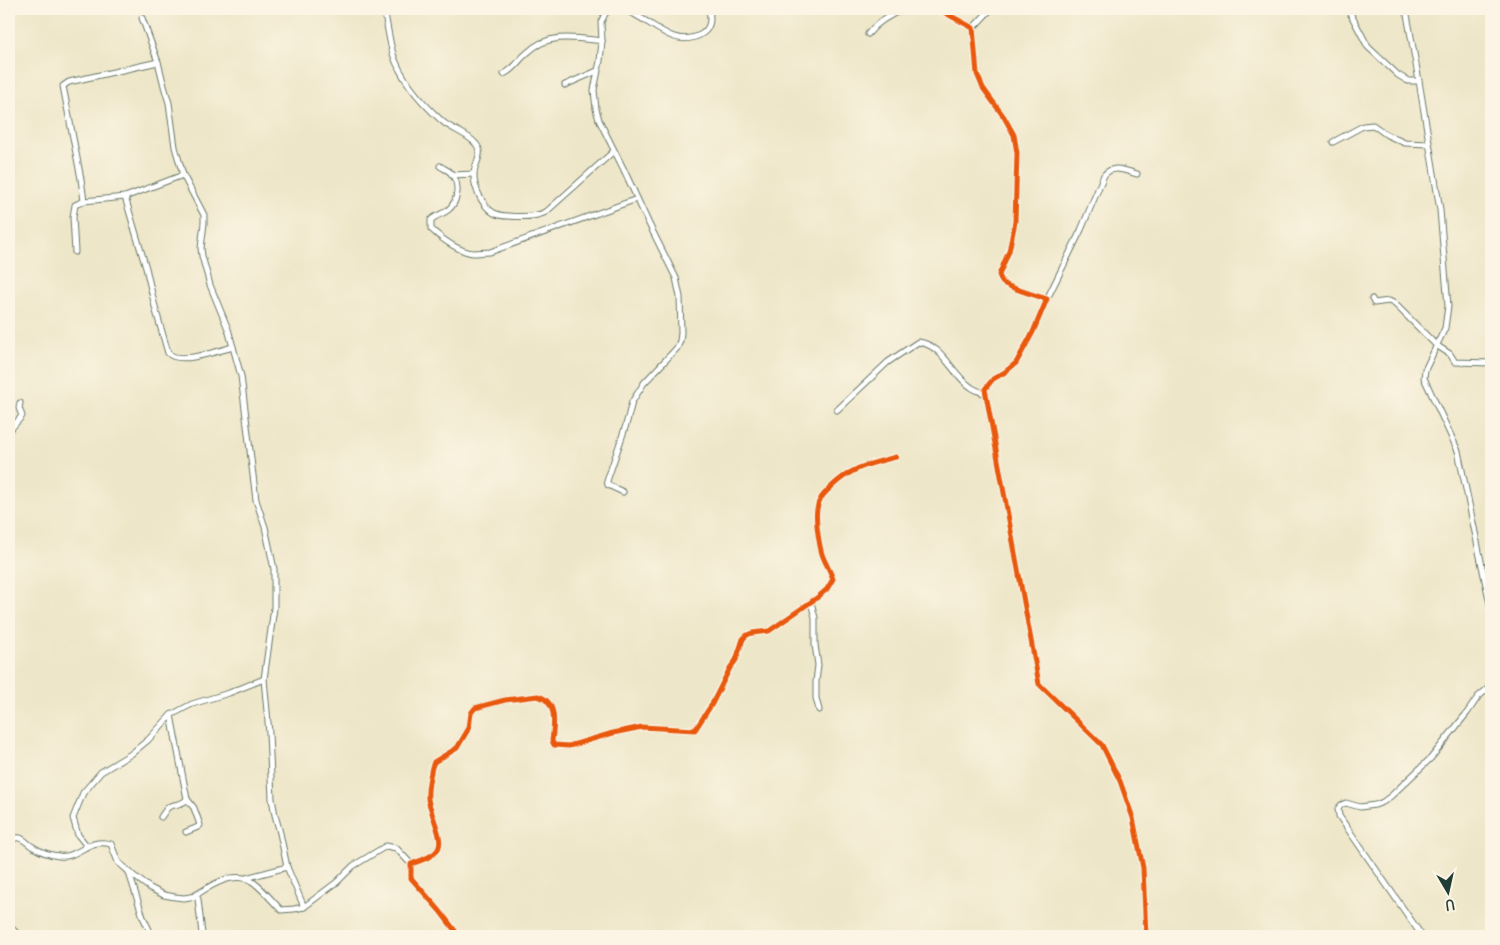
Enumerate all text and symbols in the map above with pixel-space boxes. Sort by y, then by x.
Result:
north arrow [1422,868,1472,918]
text: U [1444,895,1456,914]

